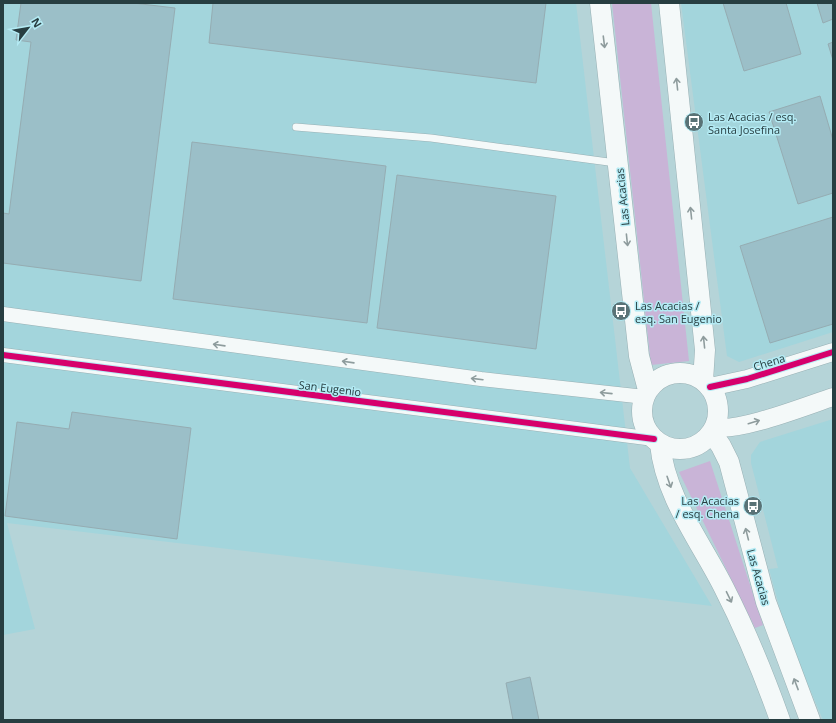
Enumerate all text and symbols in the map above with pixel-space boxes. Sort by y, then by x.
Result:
north arrow [8,8,48,48]
text: N [28,15,46,30]
one-way arrow [601,35,608,48]
one-way arrow [673,78,681,91]
place label: Las Acacias / esq. Santa Josefina [708,109,797,137]
bus stop icon: Las Acacias / esq. Santa Josefina [683,111,705,133]
street label: Las Acacias [612,168,632,226]
one-way arrow [687,207,694,220]
one-way arrow [623,234,630,247]
place label: Las Acacias / esq. San Eugenio [635,298,722,326]
bus stop icon: Las Acacias / esq. San Eugenio [610,300,632,322]
one-way arrow [700,336,708,349]
one-way arrow [213,341,226,349]
street label: Chena [751,350,787,374]
one-way arrow [342,358,355,366]
one-way arrow [470,375,483,383]
street label: San Eugenio [298,377,363,399]
one-way arrow [600,390,613,397]
one-way arrow [747,418,760,425]
one-way arrow [665,476,673,488]
place label: Las Acacias / esq. Chena [676,493,739,521]
bus stop icon: Las Acacias / esq. Chena [742,495,764,517]
one-way arrow [743,527,750,540]
street label: Las Acacias [744,547,774,607]
one-way arrow [726,591,733,603]
one-way arrow [792,678,800,690]

